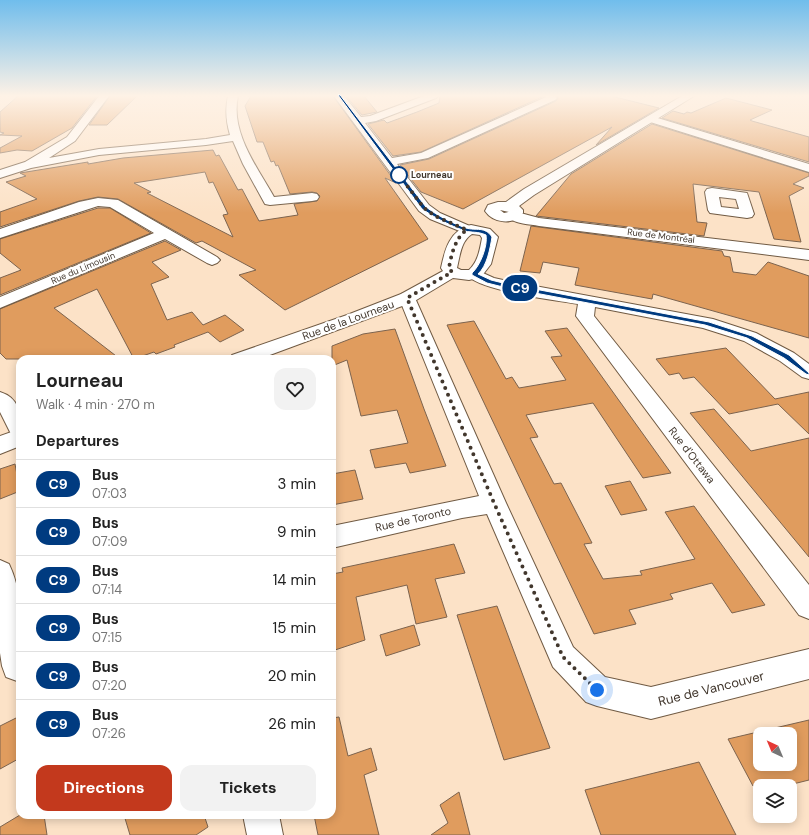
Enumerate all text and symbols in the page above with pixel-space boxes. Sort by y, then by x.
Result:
marker: Lourneau [390,166,408,184]
place label: Lourneau [411,169,452,181]
street label: Rue de Montréal [627,226,695,246]
street label: Rue du Limousin [49,249,117,287]
line badge: C9 [502,275,538,301]
text: C9 [510,279,530,297]
street label: Rue de la Lourneau [300,297,396,343]
text: Lourneau [36,368,123,393]
button: heart [274,368,316,410]
text: Walk · 4 min · 270 m [36,396,155,413]
street label: Rue d'Ottawa [666,424,718,486]
text: Departures [36,431,119,451]
text: Bus [92,465,119,485]
text: 3 min [278,474,316,494]
text: C9 [48,475,68,493]
text: 07:03 [92,485,127,502]
street label: Rue de Toronto [374,503,452,535]
text: Bus [92,513,119,533]
text: 9 min [277,522,316,542]
text: C9 [48,523,68,541]
text: 07:09 [92,533,127,550]
text: Bus [92,561,119,581]
text: 14 min [273,570,316,590]
text: C9 [48,571,68,589]
text: 07:14 [92,581,122,598]
text: Bus [92,609,119,629]
text: 15 min [273,618,316,638]
text: C9 [48,619,68,637]
text: 07:15 [92,629,122,646]
text: Bus [92,657,119,677]
text: 20 min [268,666,316,686]
text: C9 [48,667,68,685]
street label: Rue de Vancouver [656,667,766,710]
text: 07:20 [92,677,127,694]
your location [587,680,607,700]
text: Bus [92,705,119,725]
text: 26 min [268,714,316,734]
text: C9 [48,715,68,733]
text: 07:26 [92,725,126,742]
north arrow [753,727,797,771]
map controls [753,727,797,823]
button: Directions [36,765,172,811]
button: Tickets [180,765,316,811]
button: layers [753,779,797,823]

